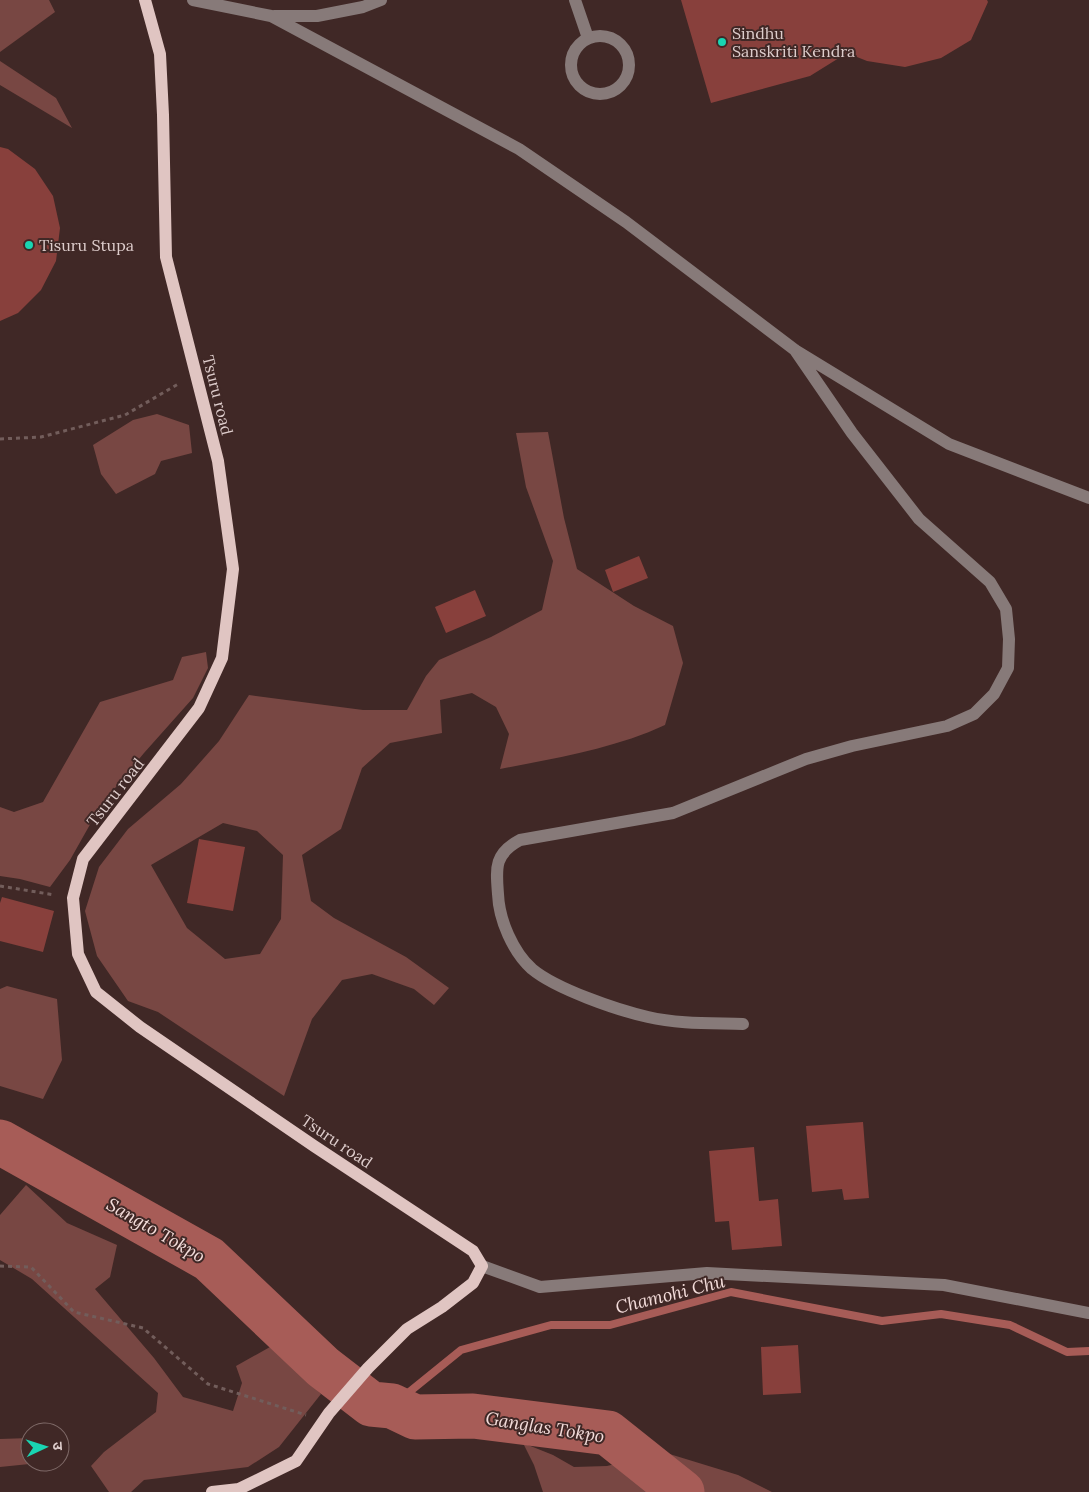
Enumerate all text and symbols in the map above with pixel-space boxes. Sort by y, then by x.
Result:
place label: Sindhu Sanskriti Kendra [732,23,855,61]
marker: Sindhu Sanskriti Kendra [716,36,728,48]
place label: Tisuru Stupa [39,235,134,255]
marker: Tisuru Stupa [23,239,35,251]
street label: Tsuru road [198,353,238,437]
street label: Tsuru road [82,753,148,830]
street label: Tsuru road [298,1110,377,1172]
water label: Sangto Tokpo [103,1193,209,1267]
water label: Chamohi Chu [613,1269,727,1319]
water label: Ganglas Tokpo [484,1406,606,1448]
north arrow [20,1422,70,1472]
text: उ [49,1441,67,1452]

